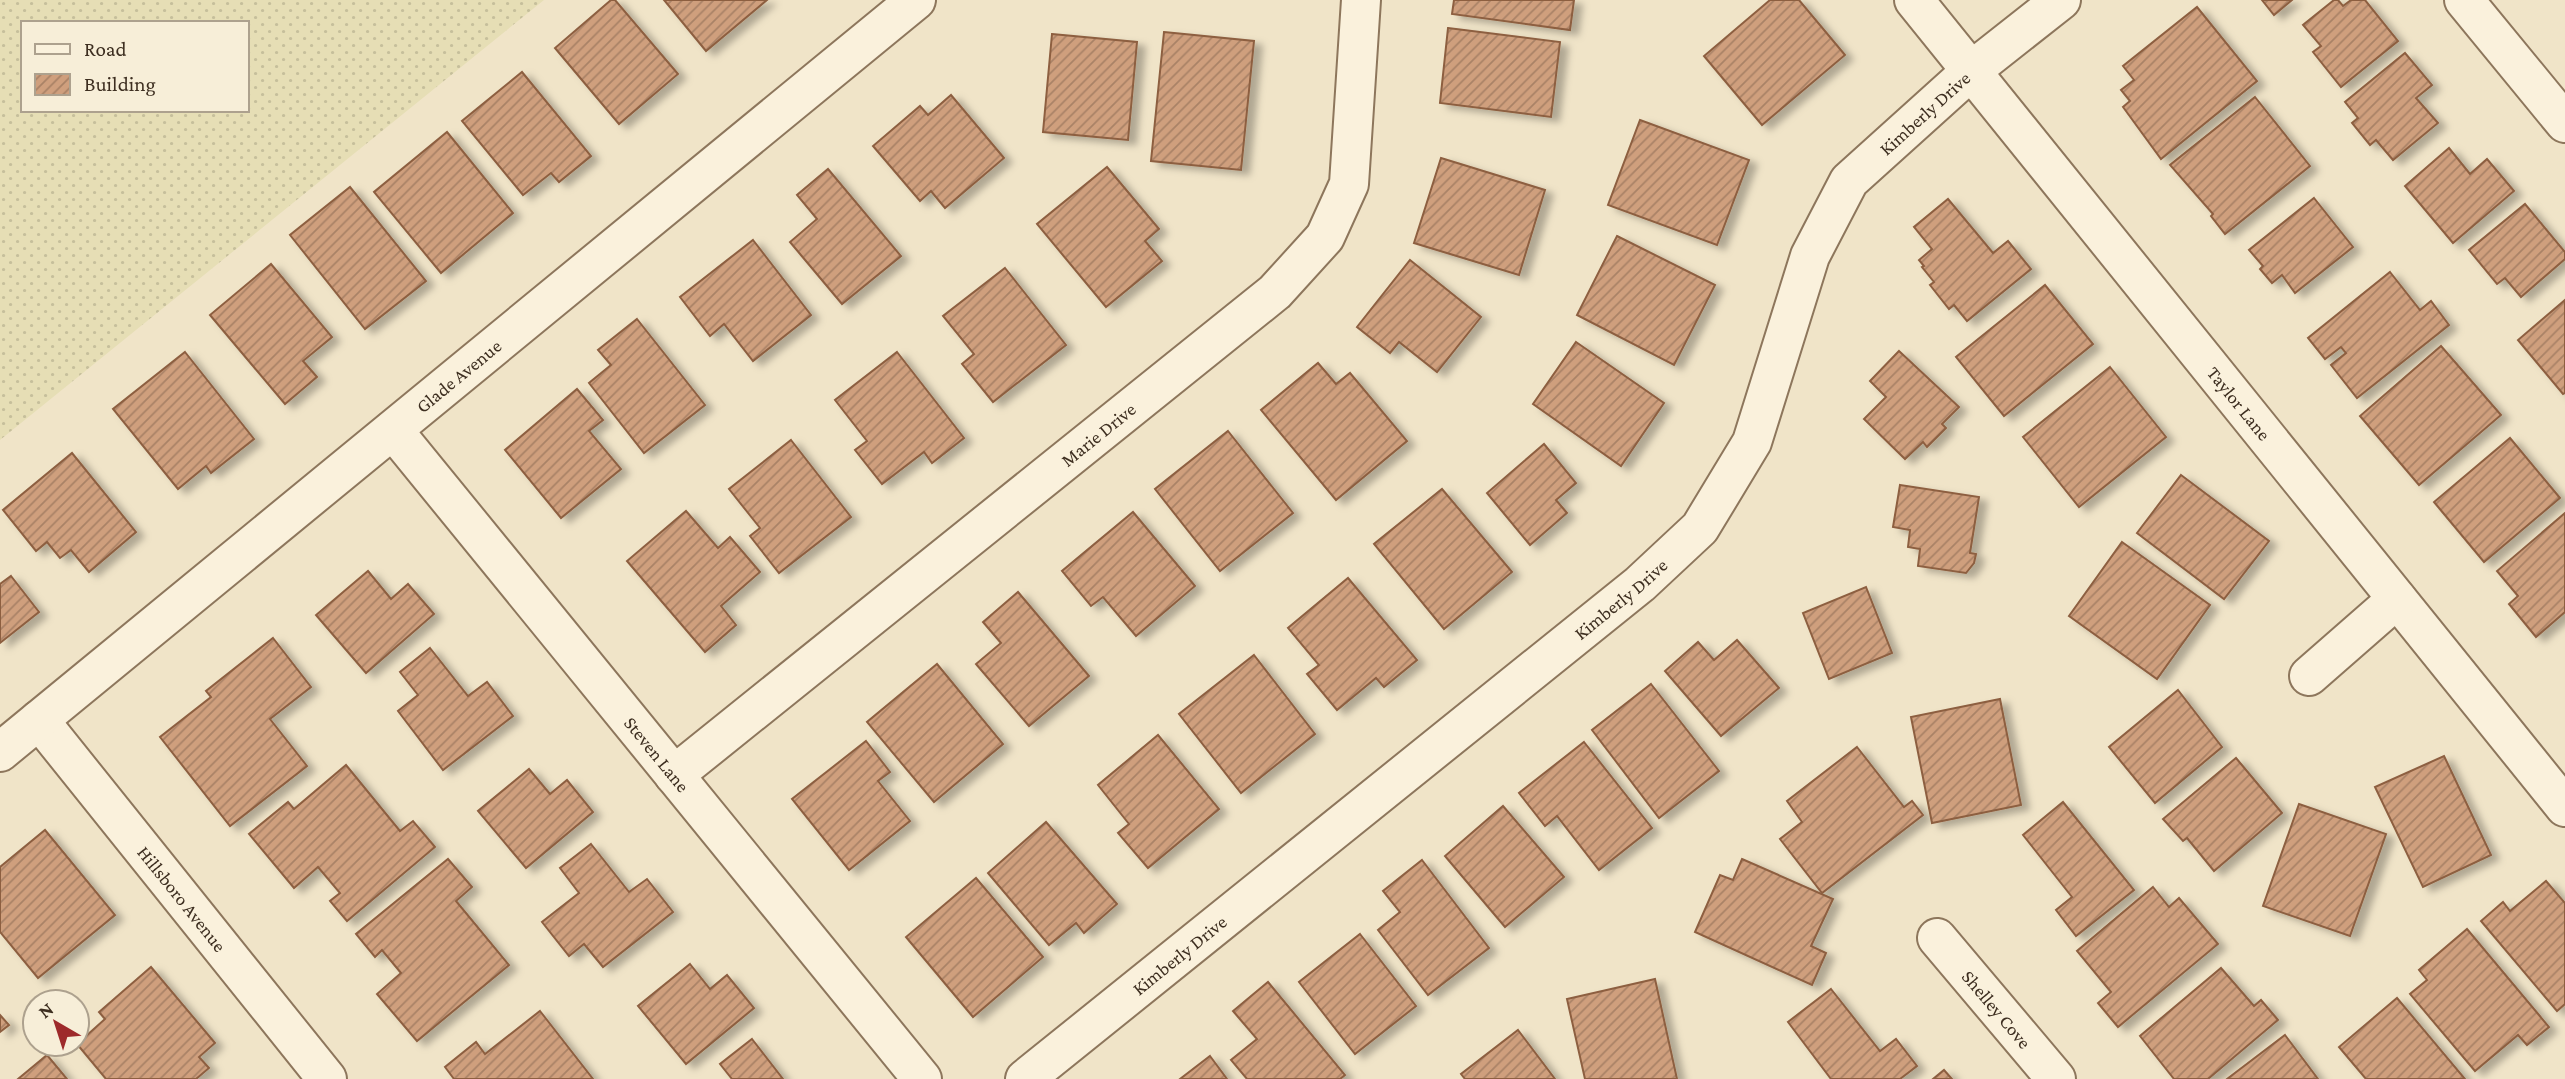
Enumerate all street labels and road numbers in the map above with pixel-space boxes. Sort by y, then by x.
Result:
street label: Kimberly Drive [1875,67,1974,159]
street label: Glade Avenue [412,335,505,417]
street label: Taylor Lane [2203,362,2275,444]
street label: Marie Drive [1057,398,1140,470]
street label: Kimberly Drive [1570,554,1671,643]
street label: Steven Lane [620,712,694,796]
street label: Hillsboro Avenue [134,842,231,956]
street label: Kimberly Drive [1128,911,1230,999]
street label: Shelley Cove [1958,966,2036,1052]

